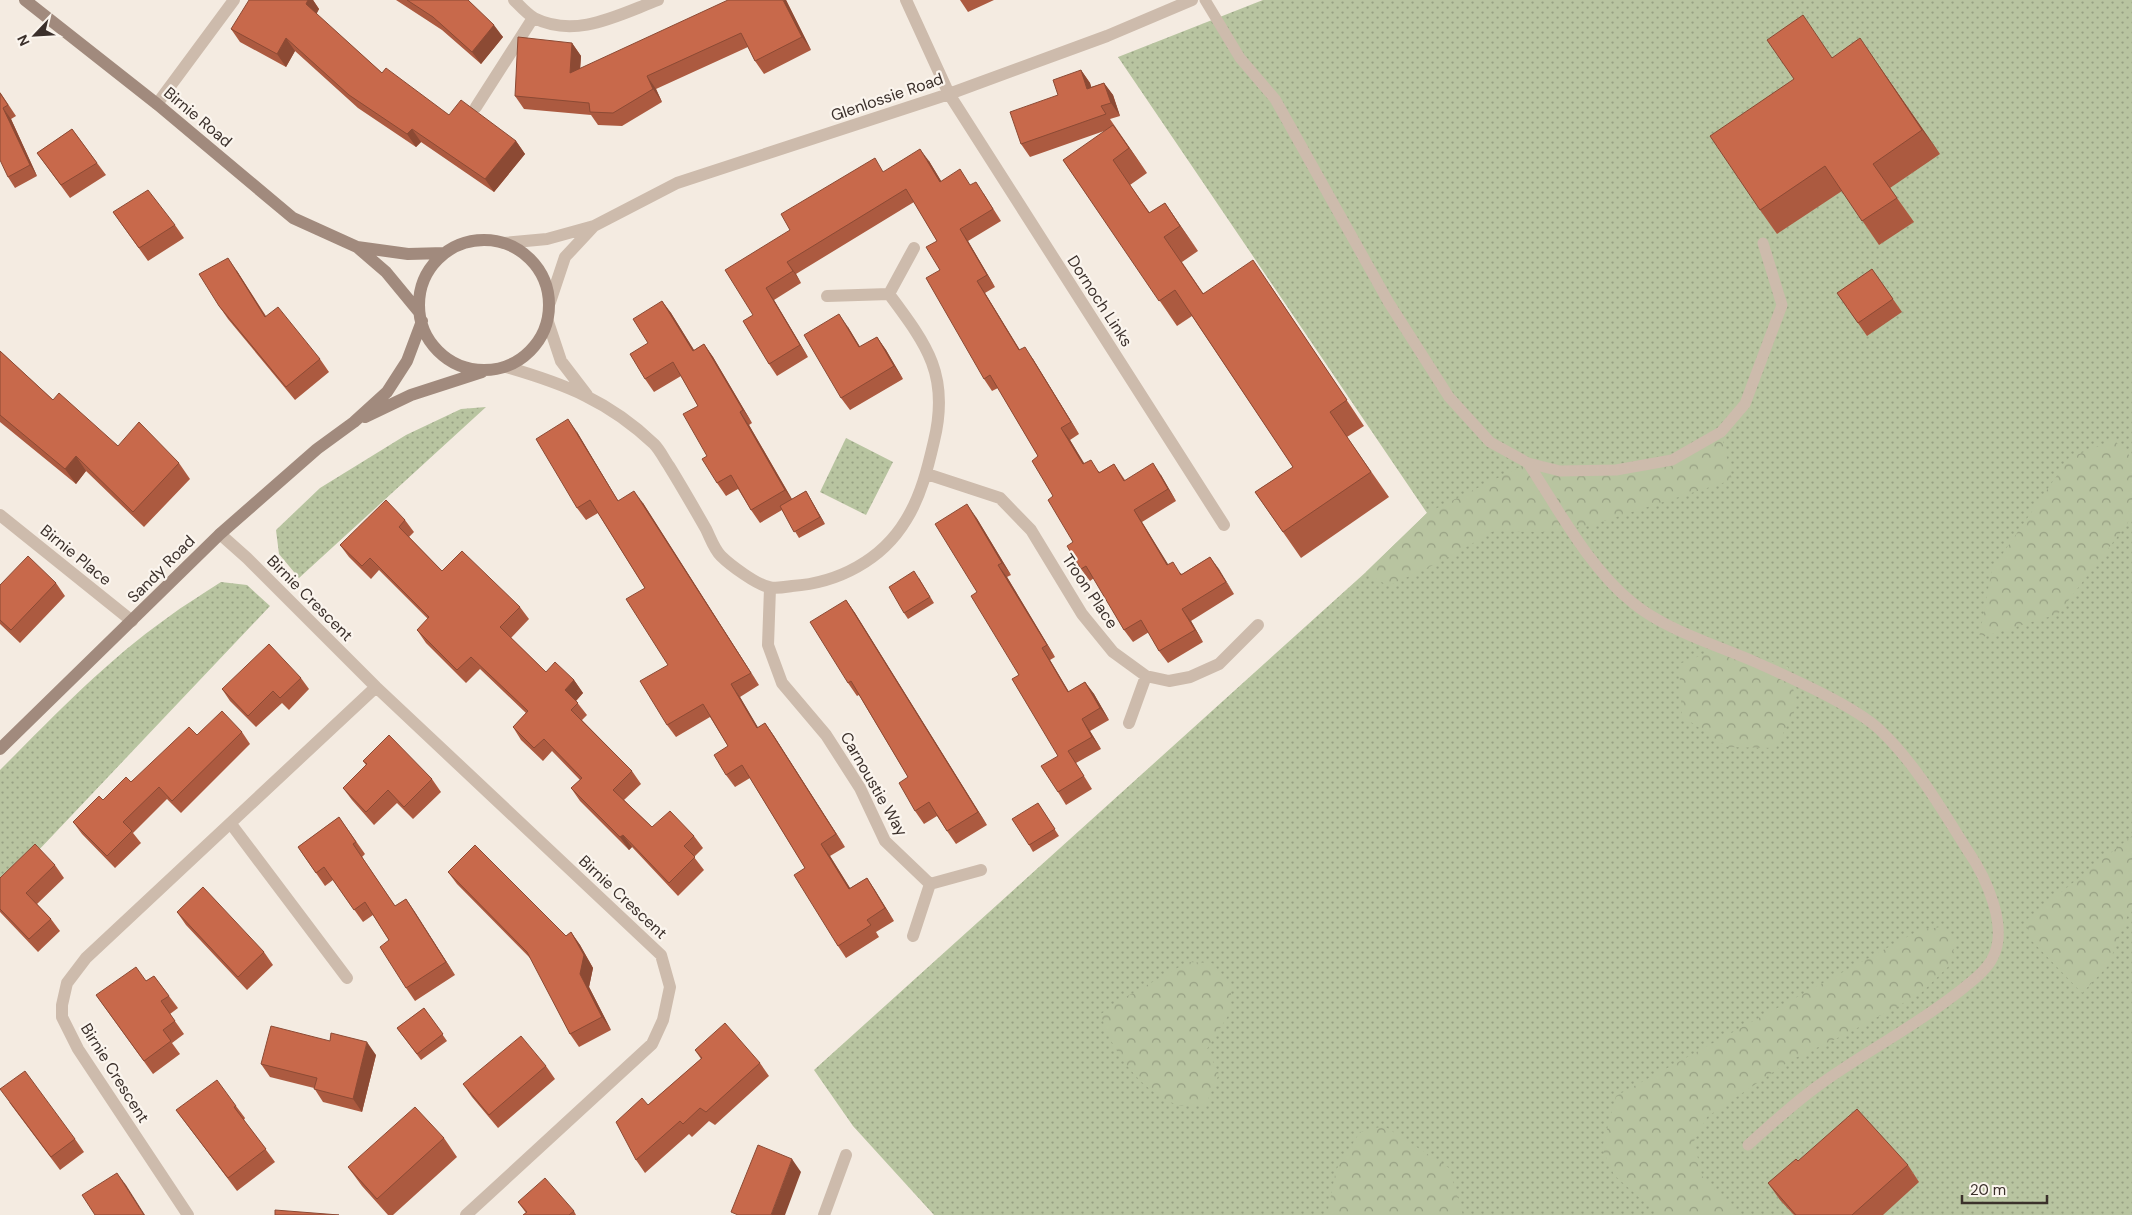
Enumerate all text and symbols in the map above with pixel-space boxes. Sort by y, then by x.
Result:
north arrow [10,10,60,60]
text: N [13,32,34,49]
street label: Glenlossie Road [828,68,946,126]
street label: Birnie Road [159,82,237,152]
street label: Dornoch Links [1063,251,1137,351]
street label: Birnie Place [36,520,116,590]
street label: Sandy Road [123,531,199,607]
street label: Birnie Crescent [262,550,358,646]
street label: Troon Place [1057,550,1123,632]
street label: Carnoustie Way [836,728,912,840]
street label: Birnie Crescent [574,851,672,943]
street label: Birnie Crescent [76,1019,154,1127]
scale bar [1962,1172,2047,1204]
text: 20 m [1970,1180,2006,1200]

